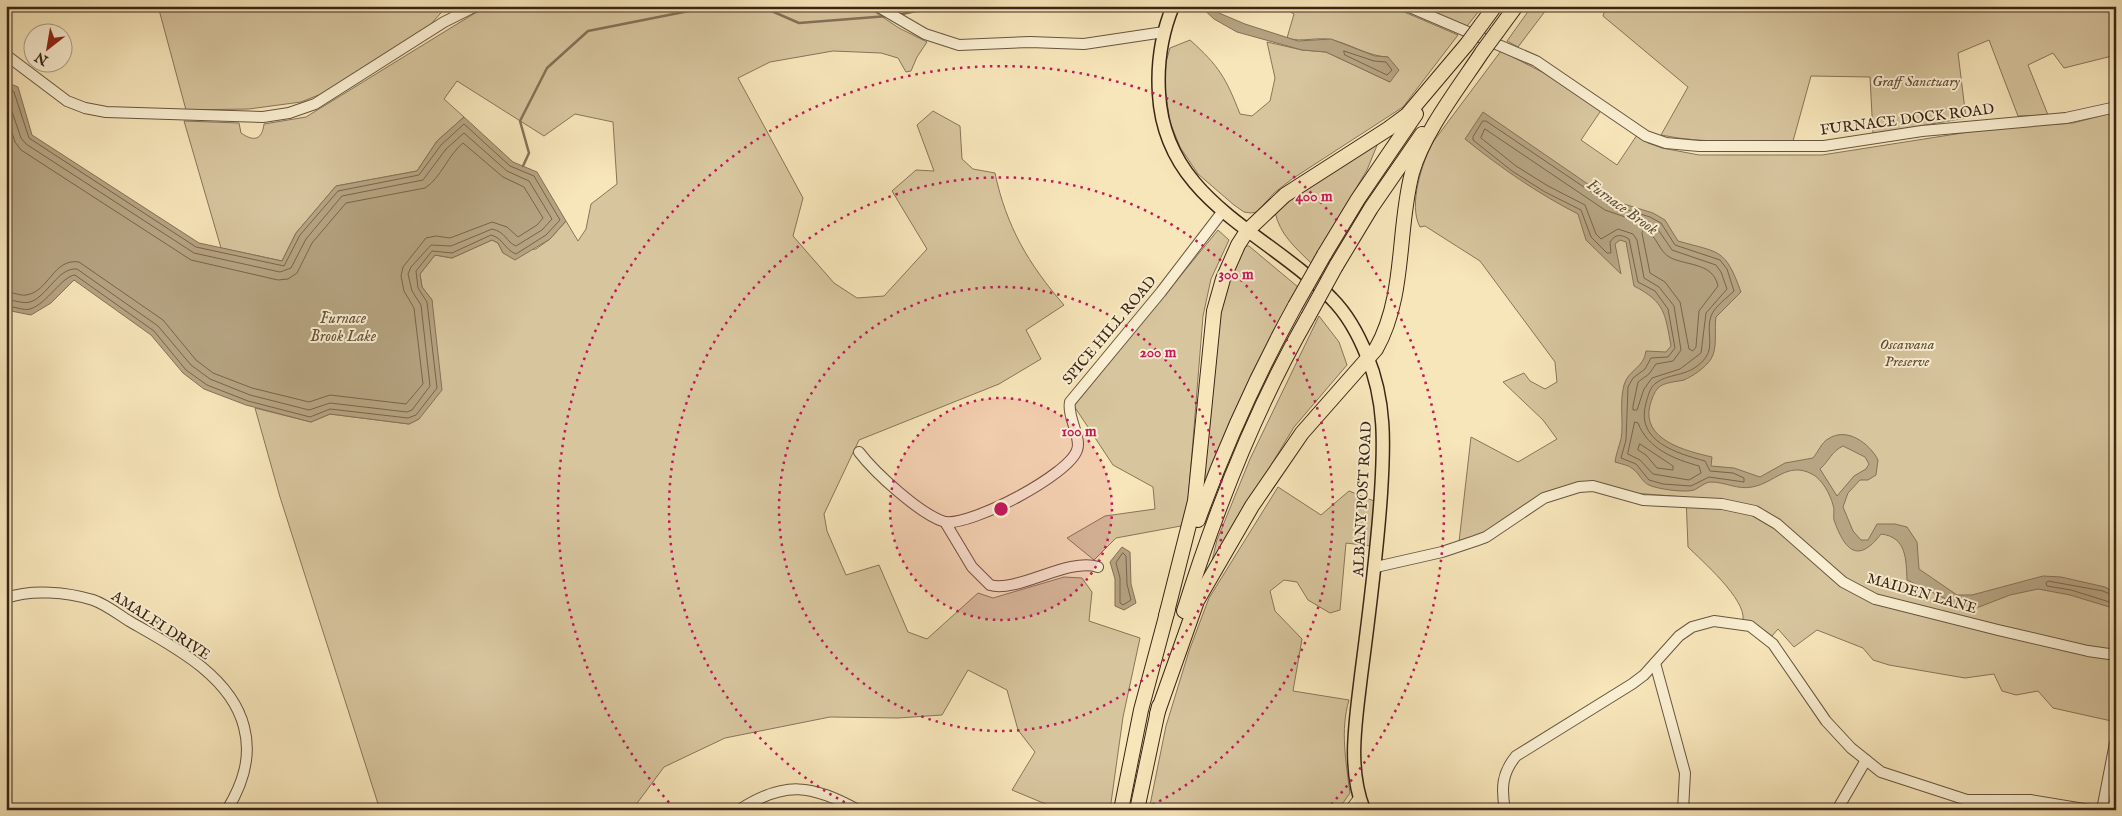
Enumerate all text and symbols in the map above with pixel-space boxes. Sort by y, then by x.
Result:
north arrow [22,22,72,72]
text: N [32,47,53,70]
park label: Graff Sanctuary [1872,72,1960,91]
street label: FURNACE DOCK ROAD [1819,99,1995,140]
water label: Furnace Brook [1582,175,1662,240]
text: 400 m [1296,187,1333,206]
text: 300 m [1218,265,1254,284]
street label: SPICE HILL ROAD [1058,272,1160,389]
water label: Furnace Brook Lake [310,309,377,347]
park label: Oscawana Preserve [1880,335,1935,371]
text: 200 m [1140,343,1177,362]
street label: ALBANY POST ROAD [1349,421,1376,578]
text: 100 m [1061,422,1097,441]
centre of rings [992,500,1010,518]
street label: MAIDEN LANE [1865,569,1979,618]
street label: AMALFI DRIVE [107,586,214,664]

